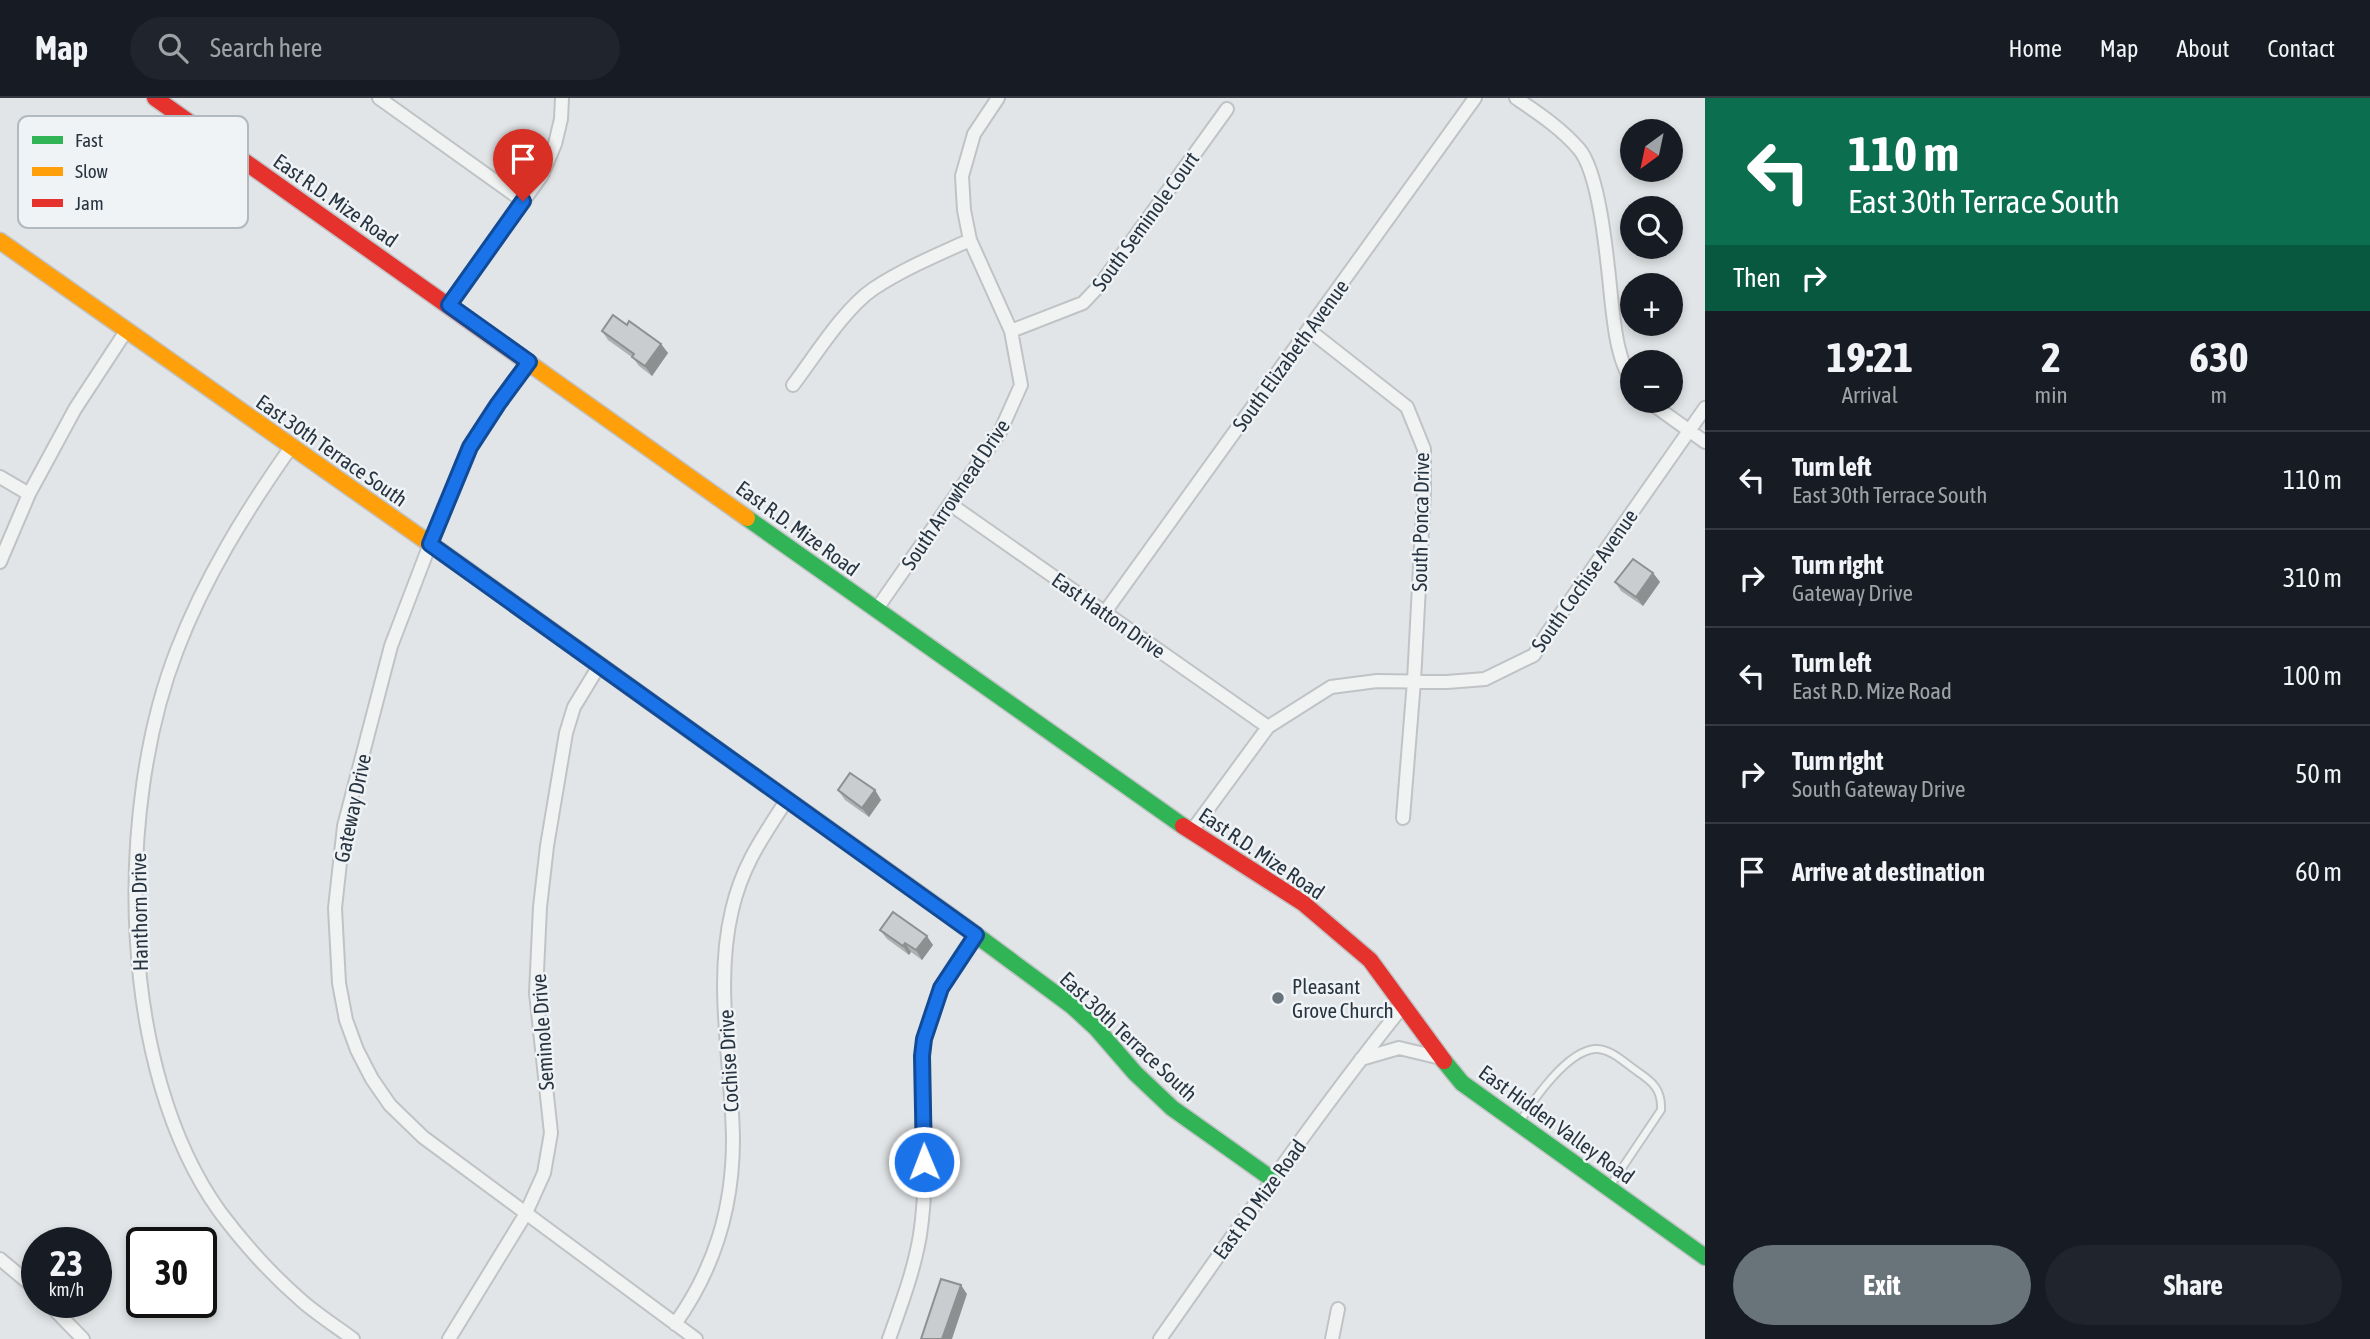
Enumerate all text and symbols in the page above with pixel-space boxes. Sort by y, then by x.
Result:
search box [130,17,620,80]
text: Map [35,29,88,67]
icon: search [154,29,192,67]
text: Search here [210,33,322,63]
text: Home [2008,35,2062,62]
text: Map [2100,35,2138,62]
text: About [2176,35,2229,62]
text: Contact [2267,35,2335,62]
legend [18,116,248,228]
north arrow [1620,119,1684,182]
map controls [1620,119,1683,413]
text: 110 m [1848,125,1959,181]
icon: left [1733,126,1824,217]
text: Fast [75,129,103,151]
pin [493,129,553,201]
icon: arrive [504,140,542,178]
street label: South Seminole Court [1087,147,1203,295]
street label: East R.D. Mize Road [269,148,403,252]
text: Slow [75,160,109,182]
text: East 30th Terrace South [1848,183,2120,220]
text: Jam [75,192,104,214]
button: search [1620,196,1683,259]
icon: right [1795,259,1833,297]
text: Then [1733,263,1781,293]
button: + [1620,273,1683,336]
street label: South Elizabeth Avenue [1227,275,1353,435]
text: 19:21 [1827,333,1913,381]
text: 2 [2041,333,2061,381]
text: 630 [2189,333,2248,381]
button: − [1620,350,1683,413]
text: Arrival [1842,382,1898,408]
text: min [2035,382,2068,408]
text: m [2211,382,2227,408]
street label: East 30th Terrace South [252,389,412,511]
street label: South Arrowhead Drive [896,414,1014,574]
street label: South Ponca Drive [1407,452,1433,592]
text: Turn left [1792,452,1872,482]
icon: left [1733,461,1771,499]
text: 110 m [2283,465,2342,495]
street label: East R.D. Mize Road [732,475,864,581]
text: East 30th Terrace South [1792,482,1987,508]
street label: South Cochise Avenue [1526,504,1642,656]
text: Turn right [1792,550,1883,580]
icon: right [1733,559,1771,597]
text: 310 m [2283,563,2342,593]
street label: East Hatton Drive [1048,567,1170,663]
text: Gateway Drive [1792,580,1913,606]
text: Turn left [1792,648,1872,678]
icon: left [1733,657,1771,695]
text: 100 m [2283,661,2342,691]
text: East R.D. Mize Road [1792,678,1952,704]
text: Turn right [1792,746,1883,776]
street label: Gateway Drive [329,751,375,865]
icon: right [1733,755,1771,793]
text: 50 m [2295,759,2342,789]
text: South Gateway Drive [1792,776,1965,802]
street label: East R.D. Mize Road [1195,802,1329,904]
street label: Hanthorn Drive [126,853,152,971]
icon: arrive [1733,853,1771,891]
text: Arrive at destination [1792,857,1985,887]
text: 60 m [2295,857,2342,887]
street label: East 30th Terrace South [1056,966,1202,1106]
street label: Seminole Drive [526,973,558,1091]
place label: Pleasant Grove Church [1292,974,1394,1022]
marker: Pleasant Grove Church [1270,990,1286,1006]
street label: Cochise Drive [713,1009,743,1113]
street label: East Hidden Valley Road [1475,1060,1639,1188]
position arrow [887,1125,961,1199]
street label: East R D Mize Road [1208,1135,1310,1263]
speed limit sign: 30 [126,1227,217,1318]
text: 23 [50,1243,83,1283]
button: Exit [1733,1245,2031,1325]
button: Share [2045,1245,2342,1325]
text: km/h [49,1279,84,1300]

